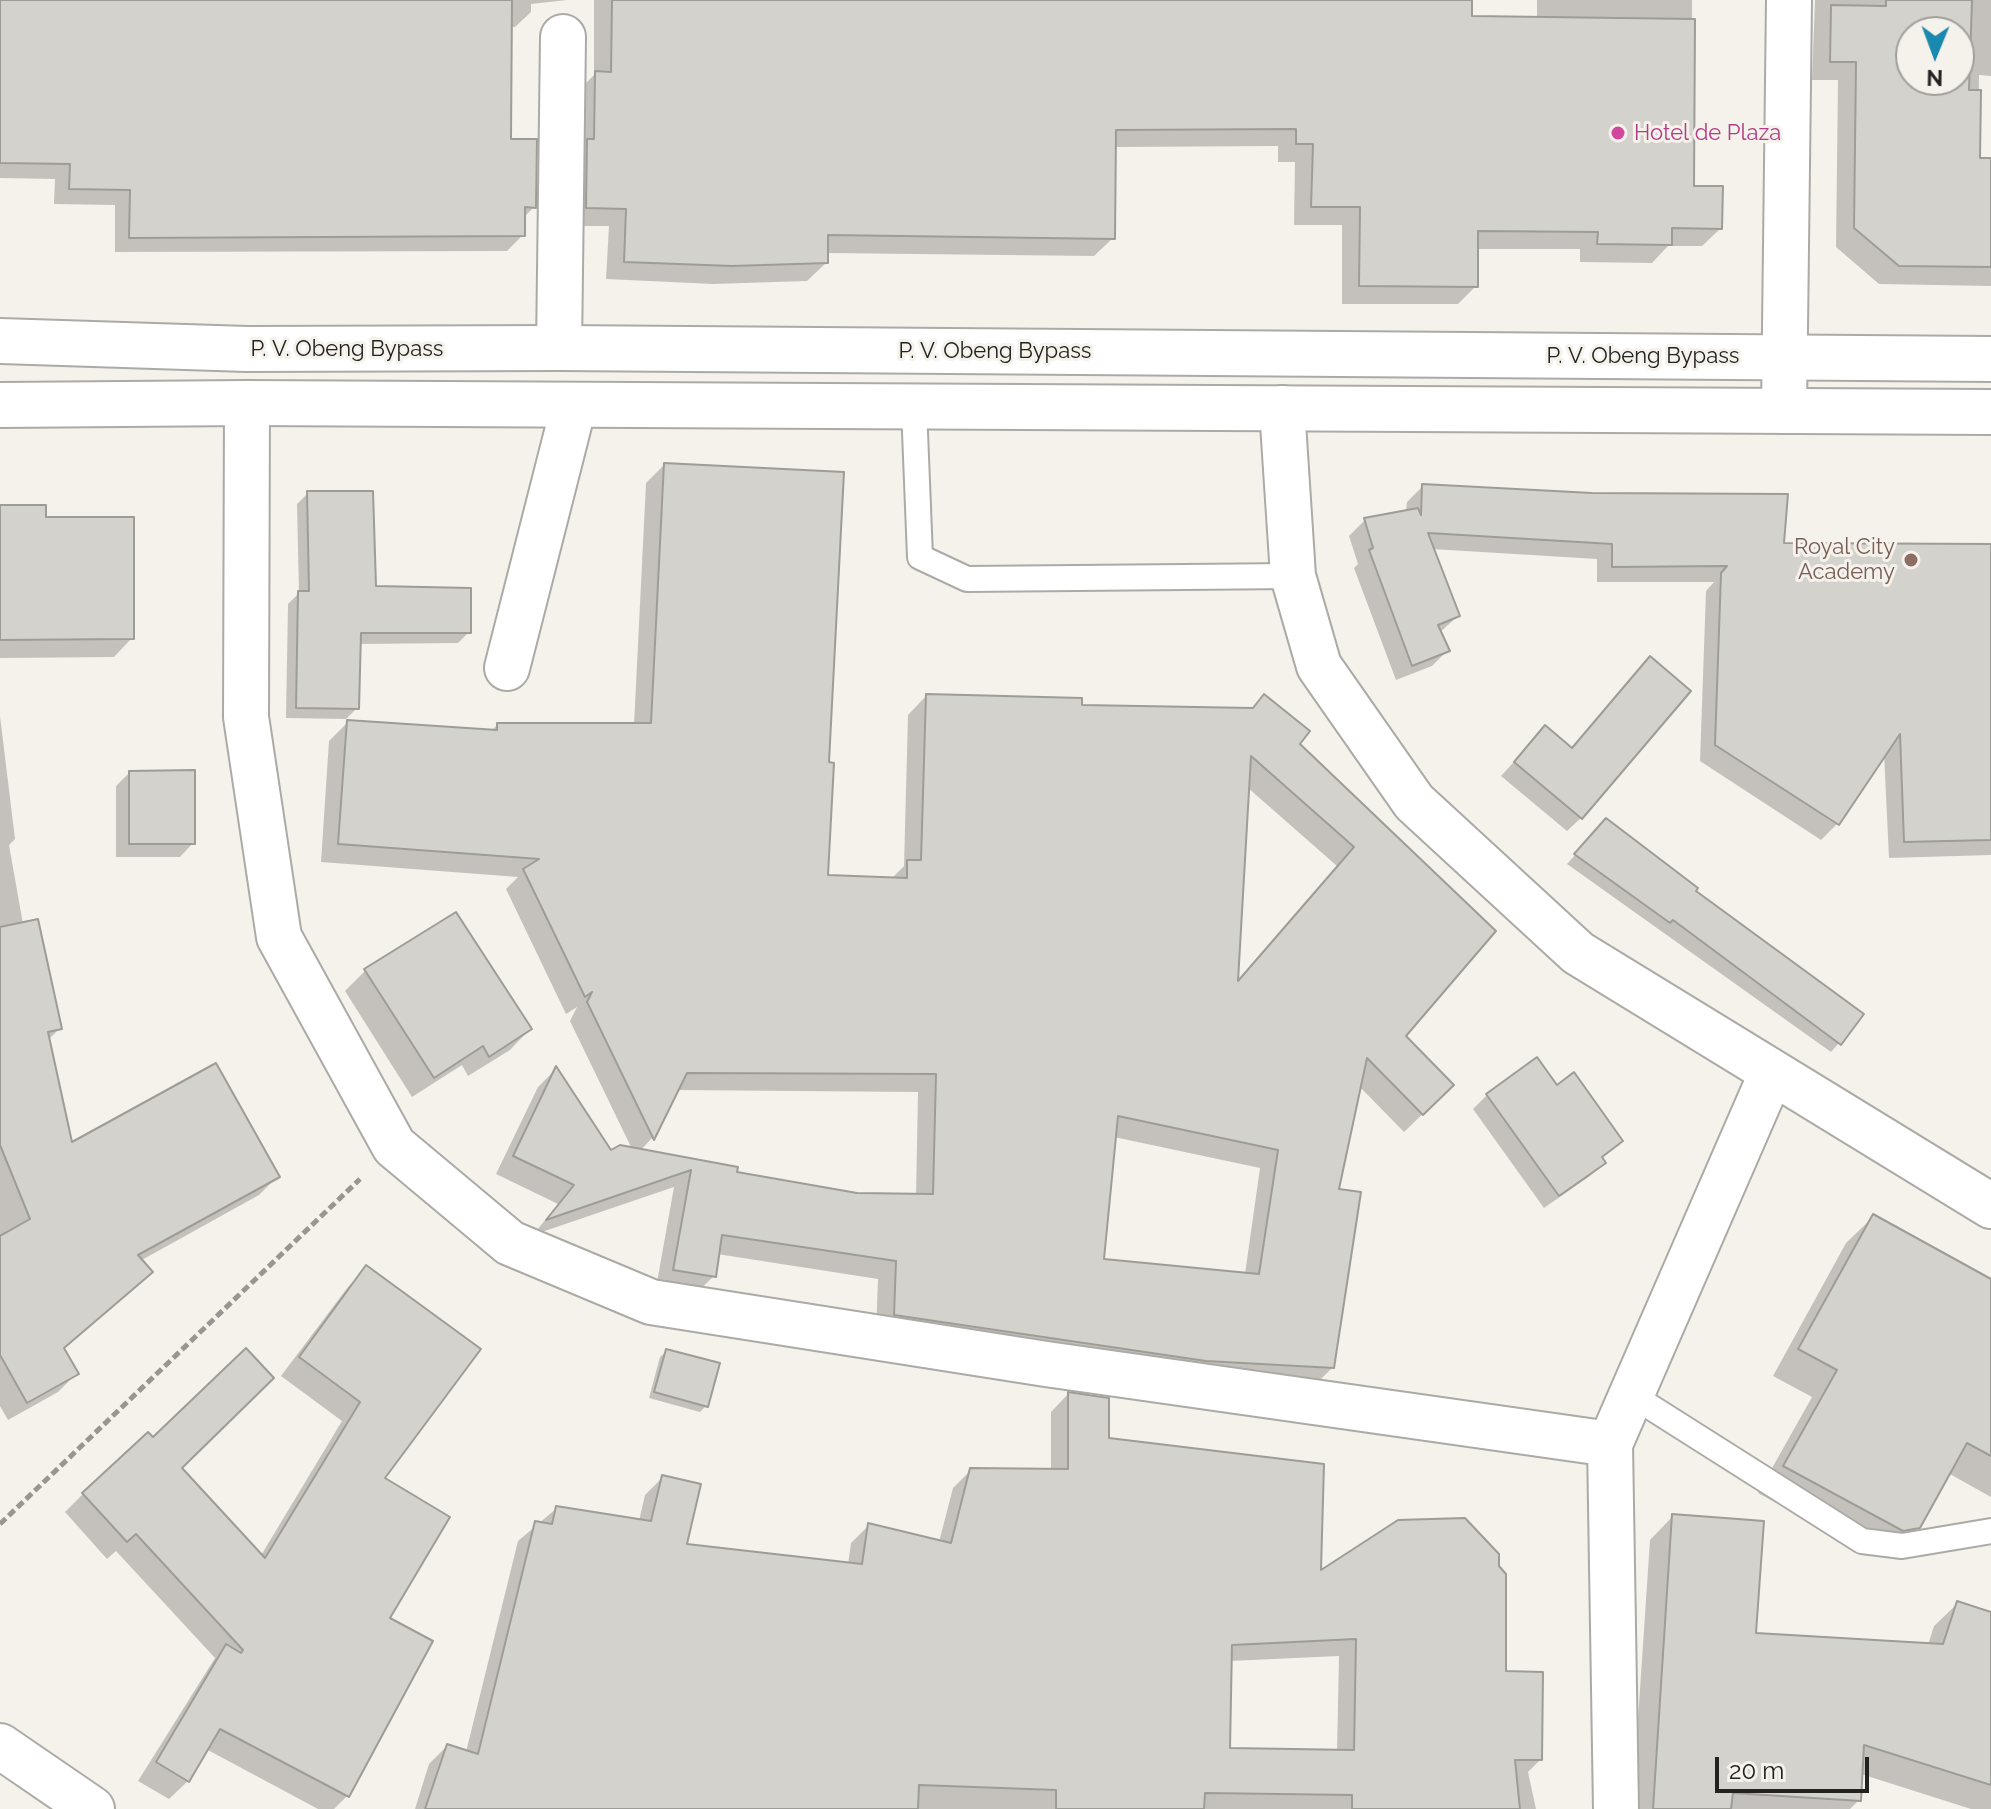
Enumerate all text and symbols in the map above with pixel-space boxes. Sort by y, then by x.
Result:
north arrow [1895,16,1975,96]
text: N [1926,65,1943,91]
place label: Hotel de Plaza [1634,120,1781,146]
marker: Hotel de Plaza [1609,124,1627,142]
street label: P. V. Obeng Bypass [251,336,443,362]
street label: P. V. Obeng Bypass [899,338,1091,364]
street label: P. V. Obeng Bypass [1547,343,1739,369]
place label: Royal City Academy [1794,534,1895,586]
marker: Royal City Academy [1902,551,1920,569]
scale bar [1719,1741,1873,1791]
text: 20 m [1729,1756,1784,1785]

